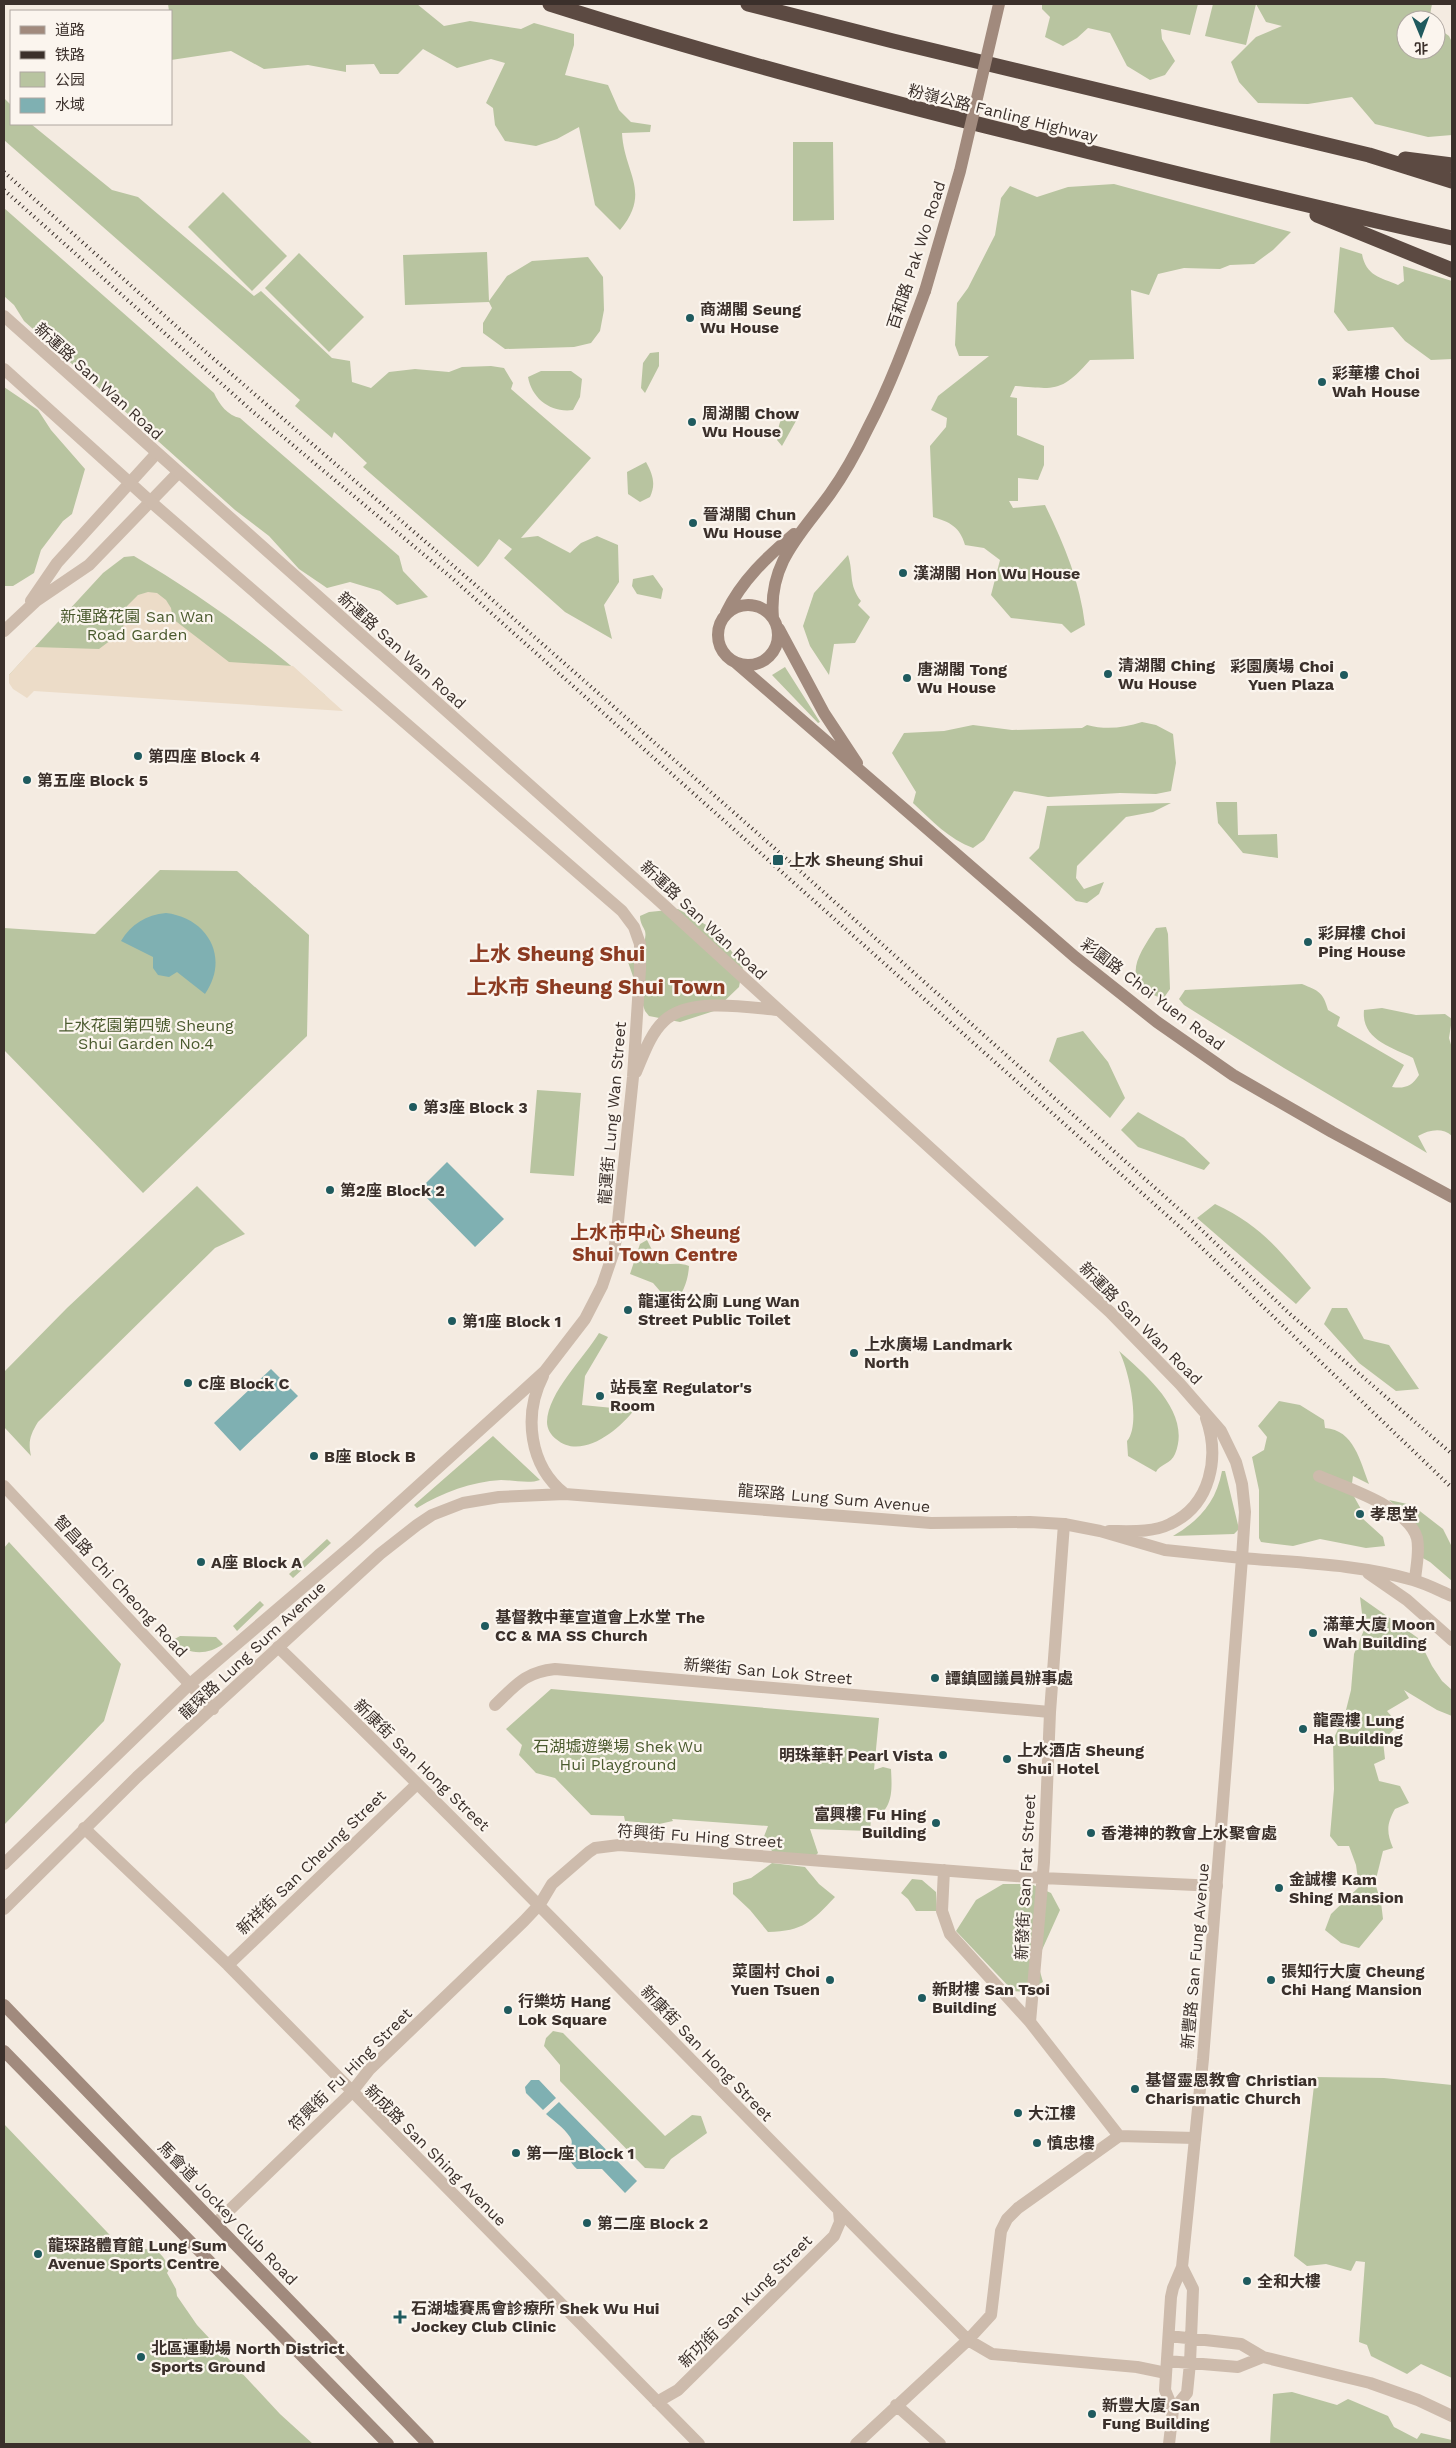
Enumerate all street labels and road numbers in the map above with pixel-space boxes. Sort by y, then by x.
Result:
street label: 粉嶺公路 Fanling Highway [906,81,1100,146]
street label: 百和路 Pak Wo Road [883,179,949,332]
street label: 新運路 San Wan Road [31,319,167,444]
street label: 新運路 San Wan Road [334,588,470,713]
street label: 新運路 San Wan Road [637,857,771,984]
street label: 彩園路 Choi Yuen Road [1077,934,1228,1055]
street label: 龍運街 Lung Wan Street [595,1021,630,1205]
street label: 新運路 San Wan Road [1075,1258,1206,1389]
street label: 龍琛路 Lung Sum Avenue [737,1481,931,1516]
street label: 智昌路 Chi Cheong Road [50,1512,191,1661]
street label: 龍琛路 Lung Sum Avenue [175,1578,330,1723]
street label: 新樂街 San Lok Street [683,1655,853,1688]
street label: 新康街 San Hong Street [350,1696,494,1835]
street label: 新祥街 San Cheung Street [233,1786,390,1939]
street label: 新發街 San Fat Street [1012,1793,1039,1960]
street label: 符興街 Fu Hing Street [617,1821,784,1852]
street label: 新豐路 San Fung Avenue [1178,1862,1213,2050]
street label: 新康街 San Hong Street [637,1982,777,2125]
street label: 符興街 Fu Hing Street [285,2004,416,2135]
street label: 新成路 San Shing Avenue [361,2081,510,2230]
street label: 馬會道 Jockey Club Road [154,2138,301,2289]
street label: 新功街 San Kung Street [675,2231,816,2372]

